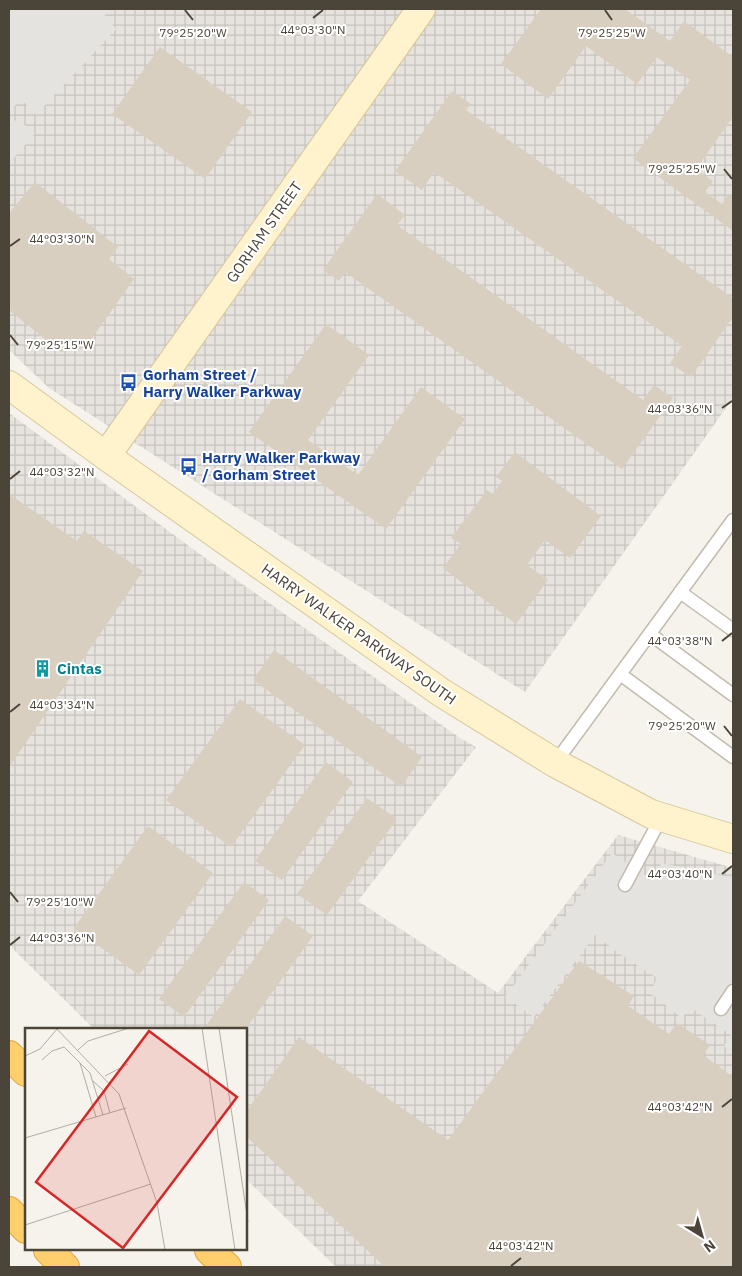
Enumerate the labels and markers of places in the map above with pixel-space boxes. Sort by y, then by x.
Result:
place label: Gorham Street / Harry Walker Parkway [143,365,301,401]
bus stop icon: Gorham Street / Harry Walker Parkway [119,373,139,393]
place label: Harry Walker Parkway / Gorham Street [202,448,360,484]
bus stop icon: Harry Walker Parkway / Gorham Street [178,456,198,476]
building icon: Cintas [33,658,53,678]
place label: Cintas [57,659,102,678]

